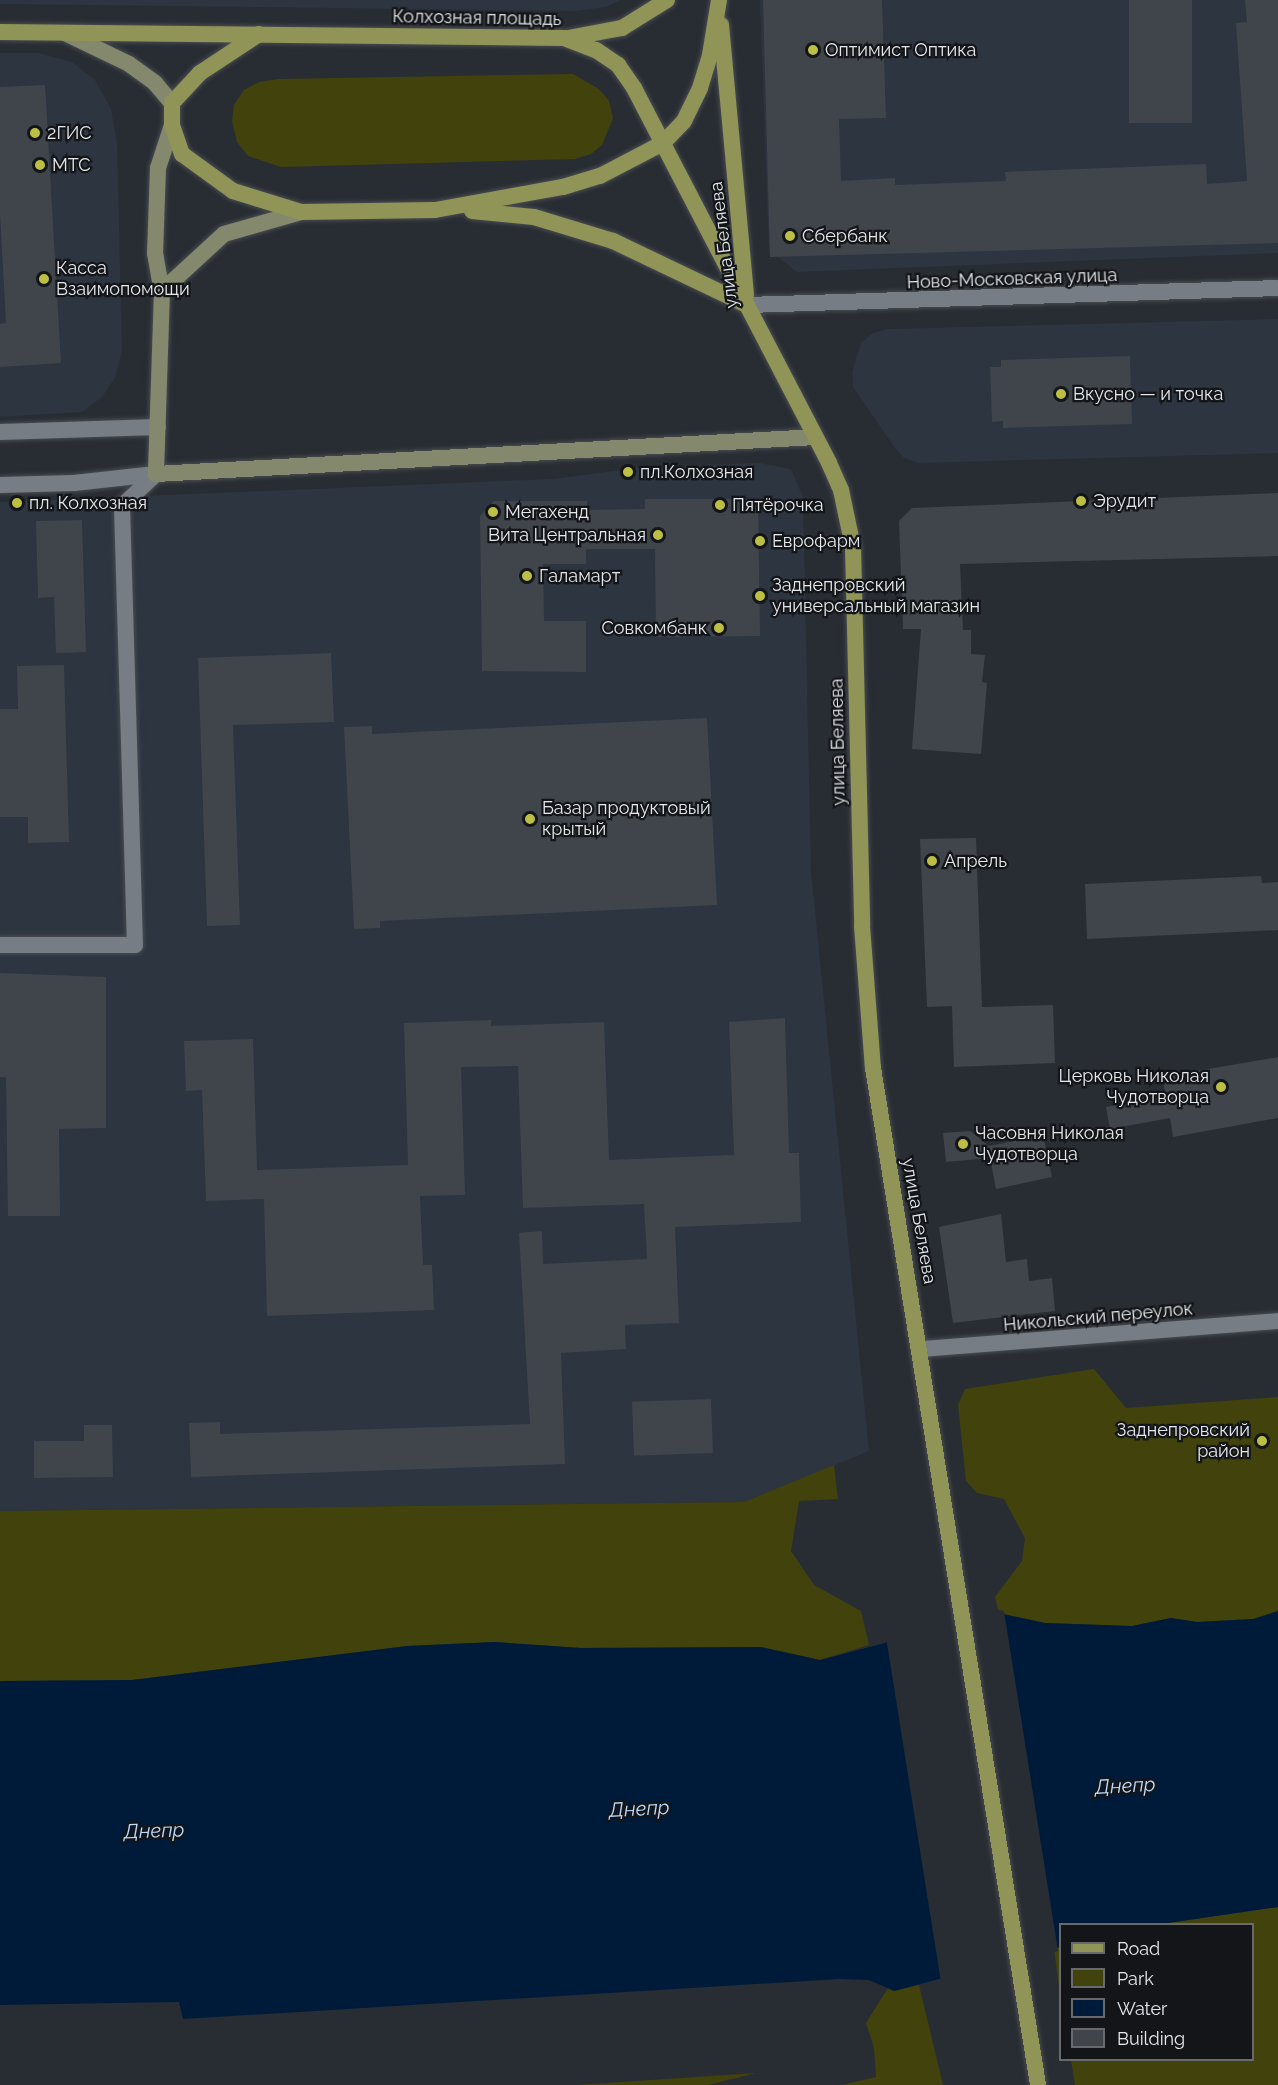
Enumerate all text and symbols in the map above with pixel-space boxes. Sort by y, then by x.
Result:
street label: Колхозная площадь [392,6,562,30]
place label: Оптимист Оптика [825,39,976,61]
marker: Оптимист Оптика [806,43,820,57]
place label: 2ГИС [47,122,92,144]
marker: 2ГИС [28,126,42,140]
place label: МТС [52,154,91,176]
marker: МТС [33,158,47,172]
street label: улица Беляева [706,180,742,310]
place label: Сбербанк [802,225,888,247]
marker: Сбербанк [783,229,797,243]
place label: Касса Взаимопомощи [56,258,190,300]
street label: Ново-Московская улица [906,265,1118,293]
marker: Касса Взаимопомощи [37,272,51,286]
place label: Вкусно — и точка [1073,383,1223,405]
marker: Вкусно — и точка [1054,387,1068,401]
place label: пл.Колхозная [640,461,753,483]
marker: пл.Колхозная [621,465,635,479]
place label: Эрудит [1093,490,1156,512]
place label: пл. Колхозная [29,492,147,514]
place label: Пятёрочка [732,494,824,516]
marker: Эрудит [1074,494,1088,508]
marker: пл. Колхозная [10,496,24,510]
marker: Пятёрочка [713,498,727,512]
place label: Мегахенд [505,501,589,523]
marker: Мегахенд [486,505,500,519]
place label: Вита Центральная [488,524,646,546]
marker: Вита Центральная [651,528,665,542]
place label: Еврофарм [772,530,860,552]
marker: Еврофарм [753,534,767,548]
place label: Галамарт [539,565,620,587]
marker: Галамарт [520,569,534,583]
place label: Заднепровский универсальный магазин [772,575,980,618]
marker: Заднепровский универсальный магазин [753,589,767,603]
place label: Совкомбанк [602,617,707,639]
marker: Совкомбанк [712,621,726,635]
street label: улица Беляева [826,678,850,806]
place label: Базар продуктовый крытый [542,798,711,840]
marker: Базар продуктовый крытый [523,812,537,826]
place label: Апрель [944,850,1007,872]
marker: Апрель [925,854,939,868]
place label: Церковь Николая Чудотворца [1059,1066,1209,1108]
marker: Церковь Николая Чудотворца [1214,1080,1228,1094]
place label: Часовня Николая Чудотворца [975,1123,1124,1166]
marker: Часовня Николая Чудотворца [956,1137,970,1151]
street label: улица Беляева [897,1156,941,1286]
street label: Никольский переулок [1002,1298,1194,1336]
place label: Заднепровский район [1117,1420,1250,1462]
marker: Заднепровский район [1255,1434,1269,1448]
water label: Днепр [1094,1772,1156,1800]
water label: Днепр [608,1795,670,1823]
water label: Днепр [123,1818,185,1844]
legend [1059,1923,1254,2061]
text: Road [1117,1938,1160,1959]
text: Park [1117,1968,1154,1989]
text: Water [1117,1998,1167,2019]
text: Building [1117,2028,1185,2049]

